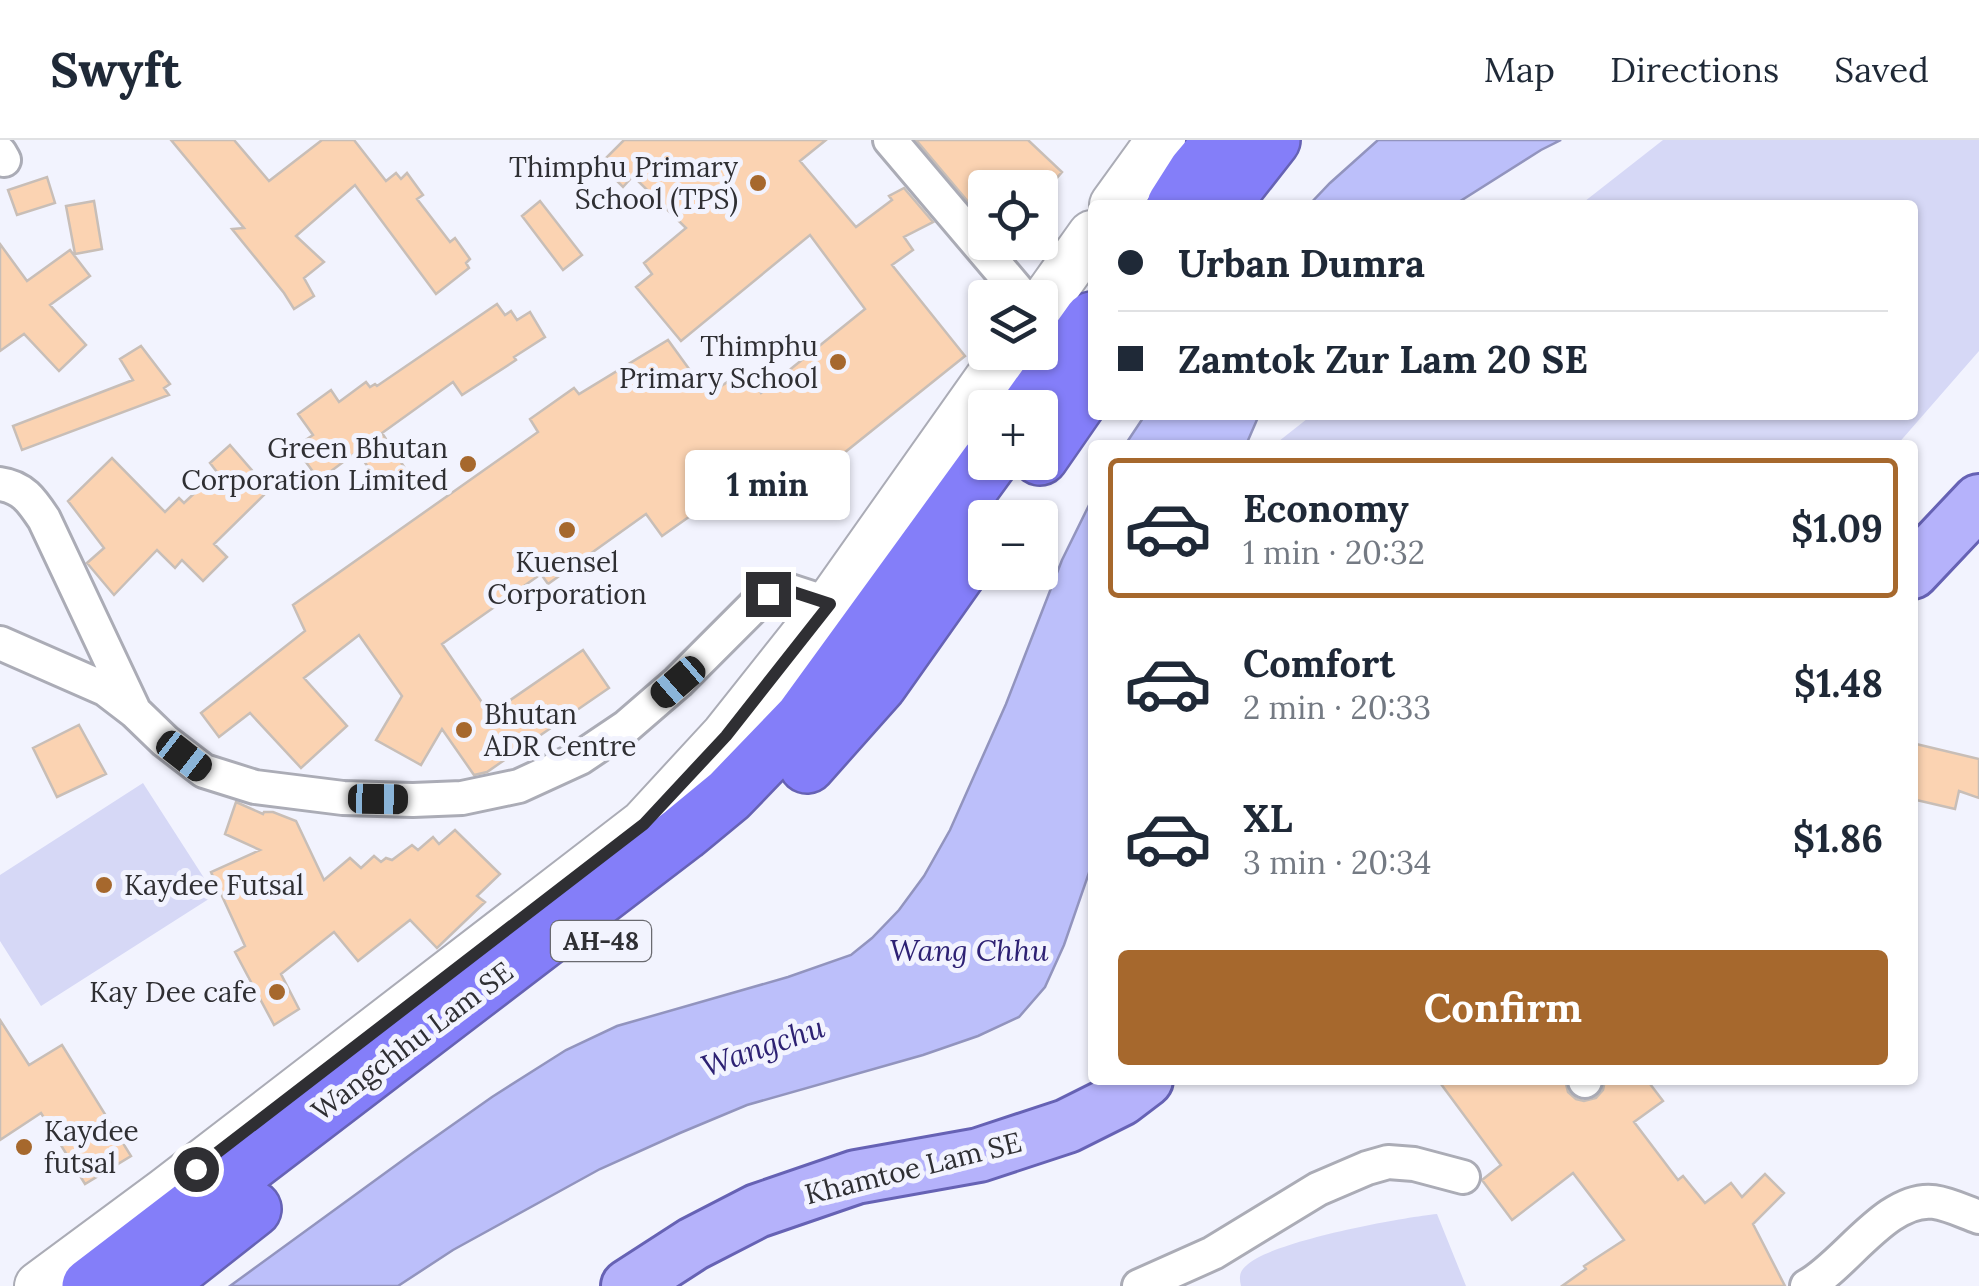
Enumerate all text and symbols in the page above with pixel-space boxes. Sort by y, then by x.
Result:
text: Swyft [50,39,181,100]
text: Map [1484,47,1555,92]
text: Directions [1610,47,1779,92]
text: Saved [1834,47,1929,92]
place label: Thimphu Primary School (TPS) [509,149,738,217]
map controls [968,170,1058,590]
button: locate [968,170,1058,260]
marker: Thimphu Primary School (TPS) [747,172,769,194]
text: Urban Dumra [1178,239,1425,287]
button: layers [968,280,1058,370]
place label: Thimphu Primary School [619,328,818,396]
text: Zamtok Zur Lam 20 SE [1178,335,1588,383]
marker: Thimphu Primary School [827,351,849,373]
button: + [968,390,1058,480]
place label: Green Bhutan Corporation Limited [181,430,448,498]
callout: 1 min [686,449,850,519]
marker: Green Bhutan Corporation Limited [457,453,479,475]
text: 1 min [727,464,808,505]
icon: car [1123,483,1213,573]
text: Economy [1243,484,1409,532]
button: − [968,500,1058,590]
text: $1.09 [1791,504,1883,552]
marker: Kuensel Corporation [556,519,578,541]
text: 1 min · 20:32 [1243,532,1425,573]
place label: Kuensel Corporation [487,544,647,612]
route end [746,572,791,617]
icon: car [1123,638,1213,728]
text: Comfort [1243,639,1395,687]
car [646,651,710,713]
text: $1.48 [1794,659,1883,707]
text: 2 min · 20:33 [1243,687,1431,728]
place label: Bhutan ADR Centre [483,696,637,764]
marker: Bhutan ADR Centre [453,719,475,741]
car [151,726,217,786]
car [348,783,408,815]
icon: car [1123,793,1213,883]
text: XL [1243,794,1293,842]
text: $1.86 [1793,814,1883,862]
text: 3 min · 20:34 [1243,842,1431,883]
place label: Kaydee Futsal [124,867,304,903]
marker: Kaydee Futsal [93,874,115,896]
road number: AH-48 [551,921,651,961]
water label: Wang Chhu [890,931,1049,969]
button: Confirm [1118,950,1888,1065]
street label: Wangchhu Lam SE [304,953,520,1129]
place label: Kay Dee cafe [89,974,257,1010]
marker: Kay Dee cafe [266,981,288,1003]
water label: Wangchu [696,1007,829,1085]
place label: Kaydee futsal [44,1113,139,1181]
street label: Khamtoe Lam SE [801,1124,1025,1212]
marker: Kaydee futsal [13,1136,35,1158]
route start [174,1147,219,1192]

